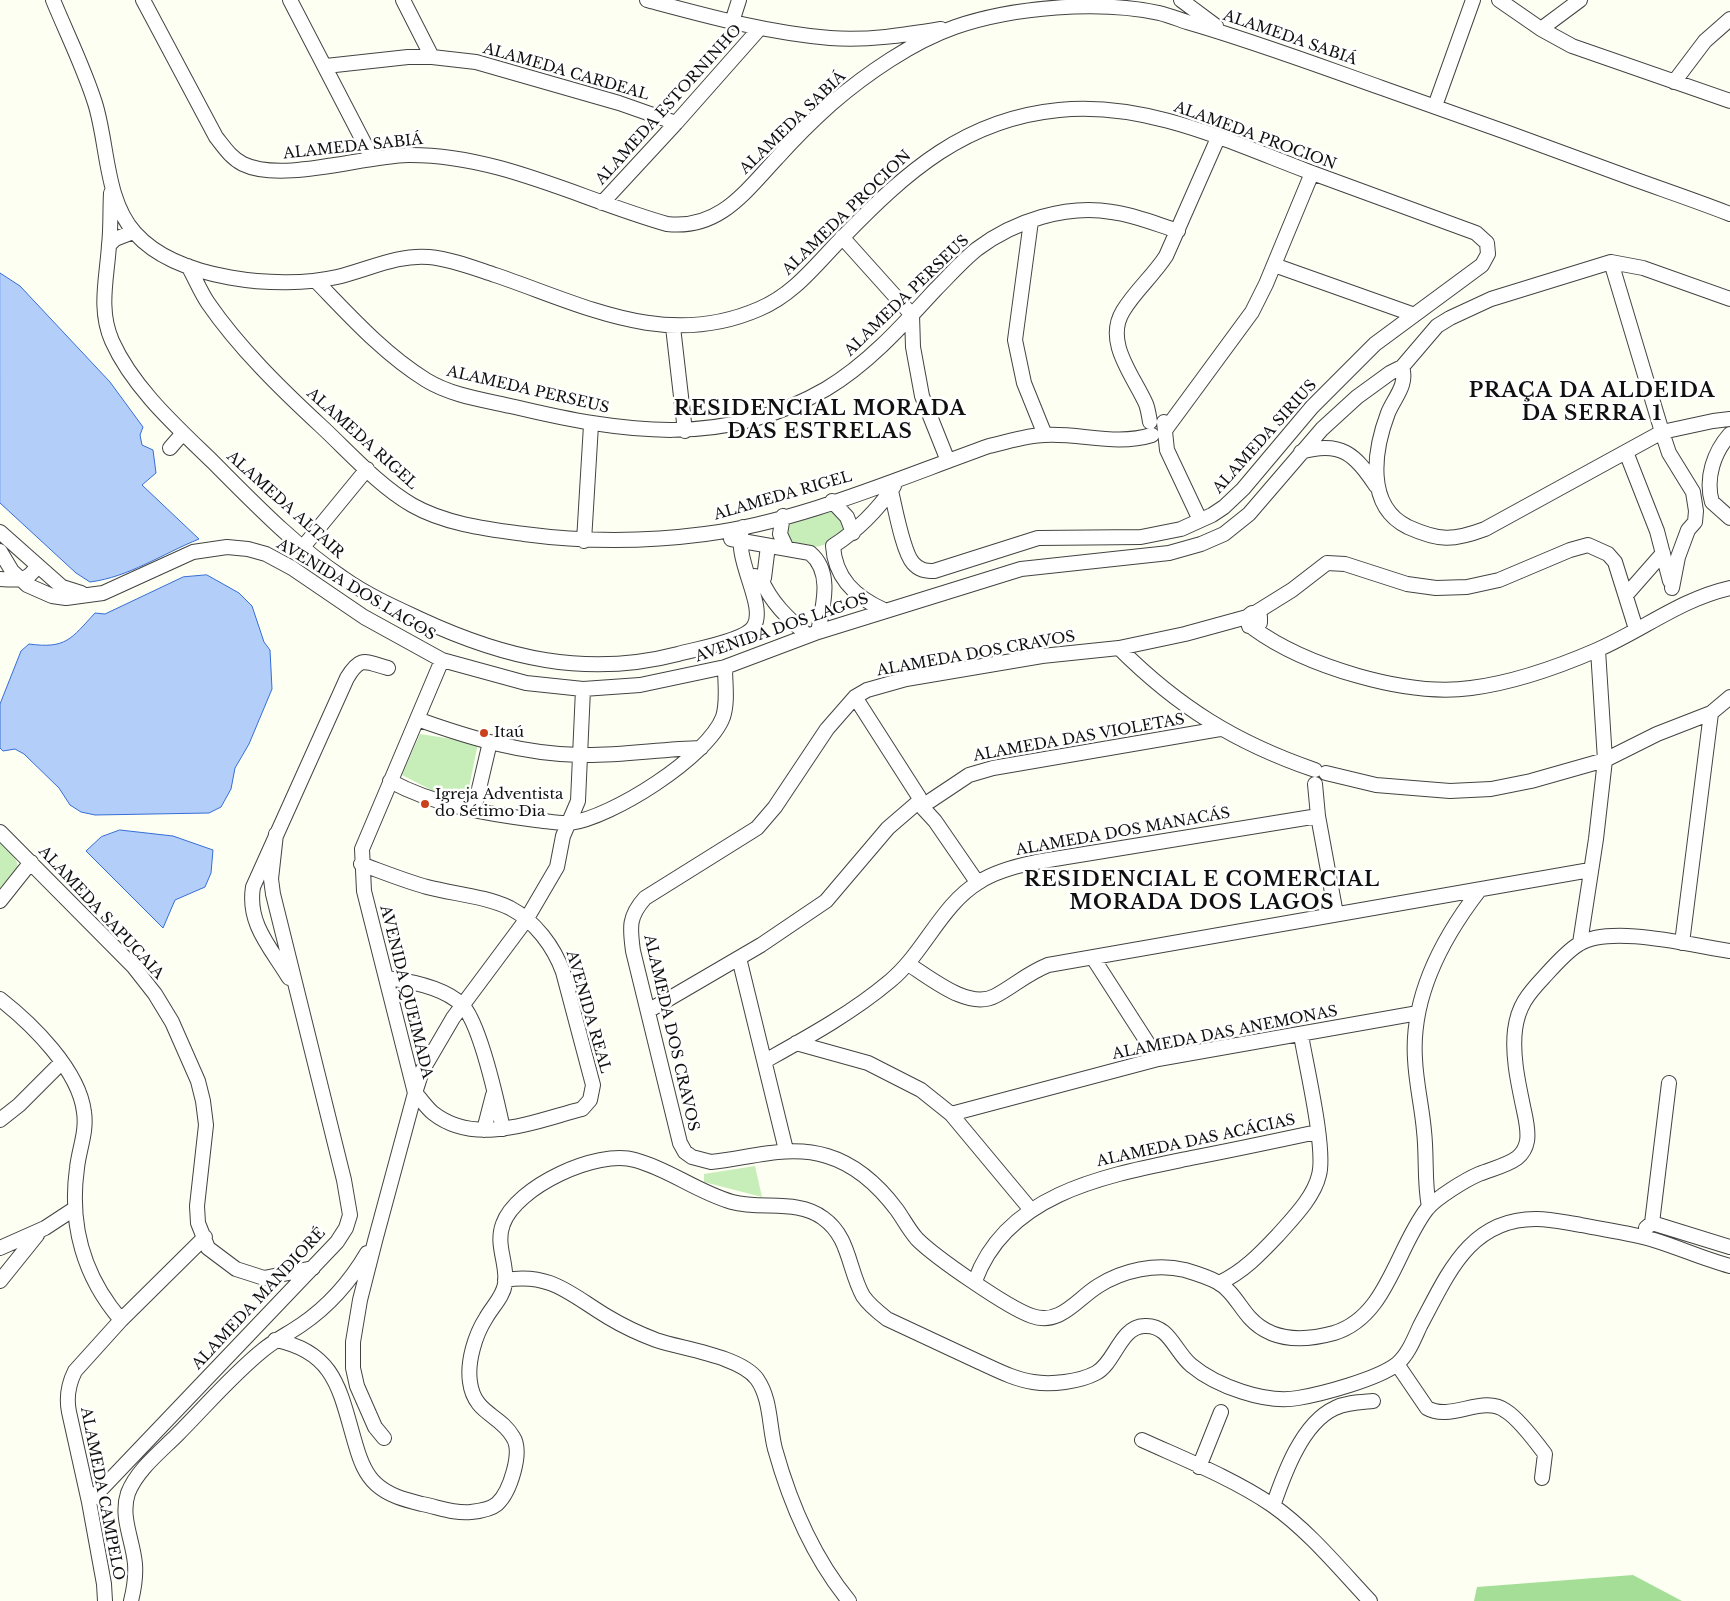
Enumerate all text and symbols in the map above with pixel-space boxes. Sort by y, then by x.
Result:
street label: ALAMEDA SABIÁ [1221,7,1359,69]
street label: ALAMEDA ESTORNINHO [592,21,746,189]
street label: ALAMEDA CARDEAL [481,40,651,104]
street label: ALAMEDA SABIÁ [736,68,850,178]
street label: ALAMEDA PROCION [1171,98,1339,174]
street label: ALAMEDA SABIÁ [282,131,424,163]
street label: ALAMEDA PROCION [779,147,915,279]
street label: ALAMEDA PERSEUS [841,232,973,360]
street label: ALAMEDA PERSEUS [445,363,611,417]
street label: ALAMEDA SIRIUS [1209,377,1321,497]
district label: PRAÇA DA ALDEIDA DA SERRA 1 [1467,379,1717,426]
street label: ALAMEDA RIGEL [303,385,421,493]
district label: RESIDENCIAL MORADA DAS ESTRELAS [671,397,969,444]
street label: ALAMEDA ALTAIR [223,448,347,562]
street label: ALAMEDA RIGEL [712,468,854,524]
street label: AVENIDA DOS LAGOS [273,535,439,645]
street label: AVENIDA DOS LAGOS [693,590,871,666]
street label: ALAMEDA DOS CRAVOS [876,628,1076,680]
street label: ALAMEDA DAS VIOLETAS [972,711,1186,765]
place label: Itaú [494,724,524,742]
marker: Itaú [478,727,490,739]
place label: Igreja Adventista do Sétimo Dia [435,786,563,821]
marker: Igreja Adventista do Sétimo Dia [419,798,431,810]
street label: ALAMEDA DOS MANACÁS [1014,804,1232,860]
street label: ALAMEDA SAPUCAIA [35,843,167,983]
district label: RESIDENCIAL E COMERCIAL MORADA DOS LAGOS [1021,868,1383,915]
street label: AVENIDA QUEIMADA [376,903,436,1081]
street label: ALAMEDA DOS CRAVOS [640,933,702,1133]
street label: AVENIDA REAL [562,949,614,1075]
street label: ALAMEDA DAS ANEMONAS [1111,1002,1339,1064]
street label: ALAMEDA DAS ACÁCIAS [1095,1111,1297,1171]
street label: ALAMEDA MANDIORÉ [189,1224,329,1374]
street label: ALAMEDA CAMPELO [76,1406,128,1582]

